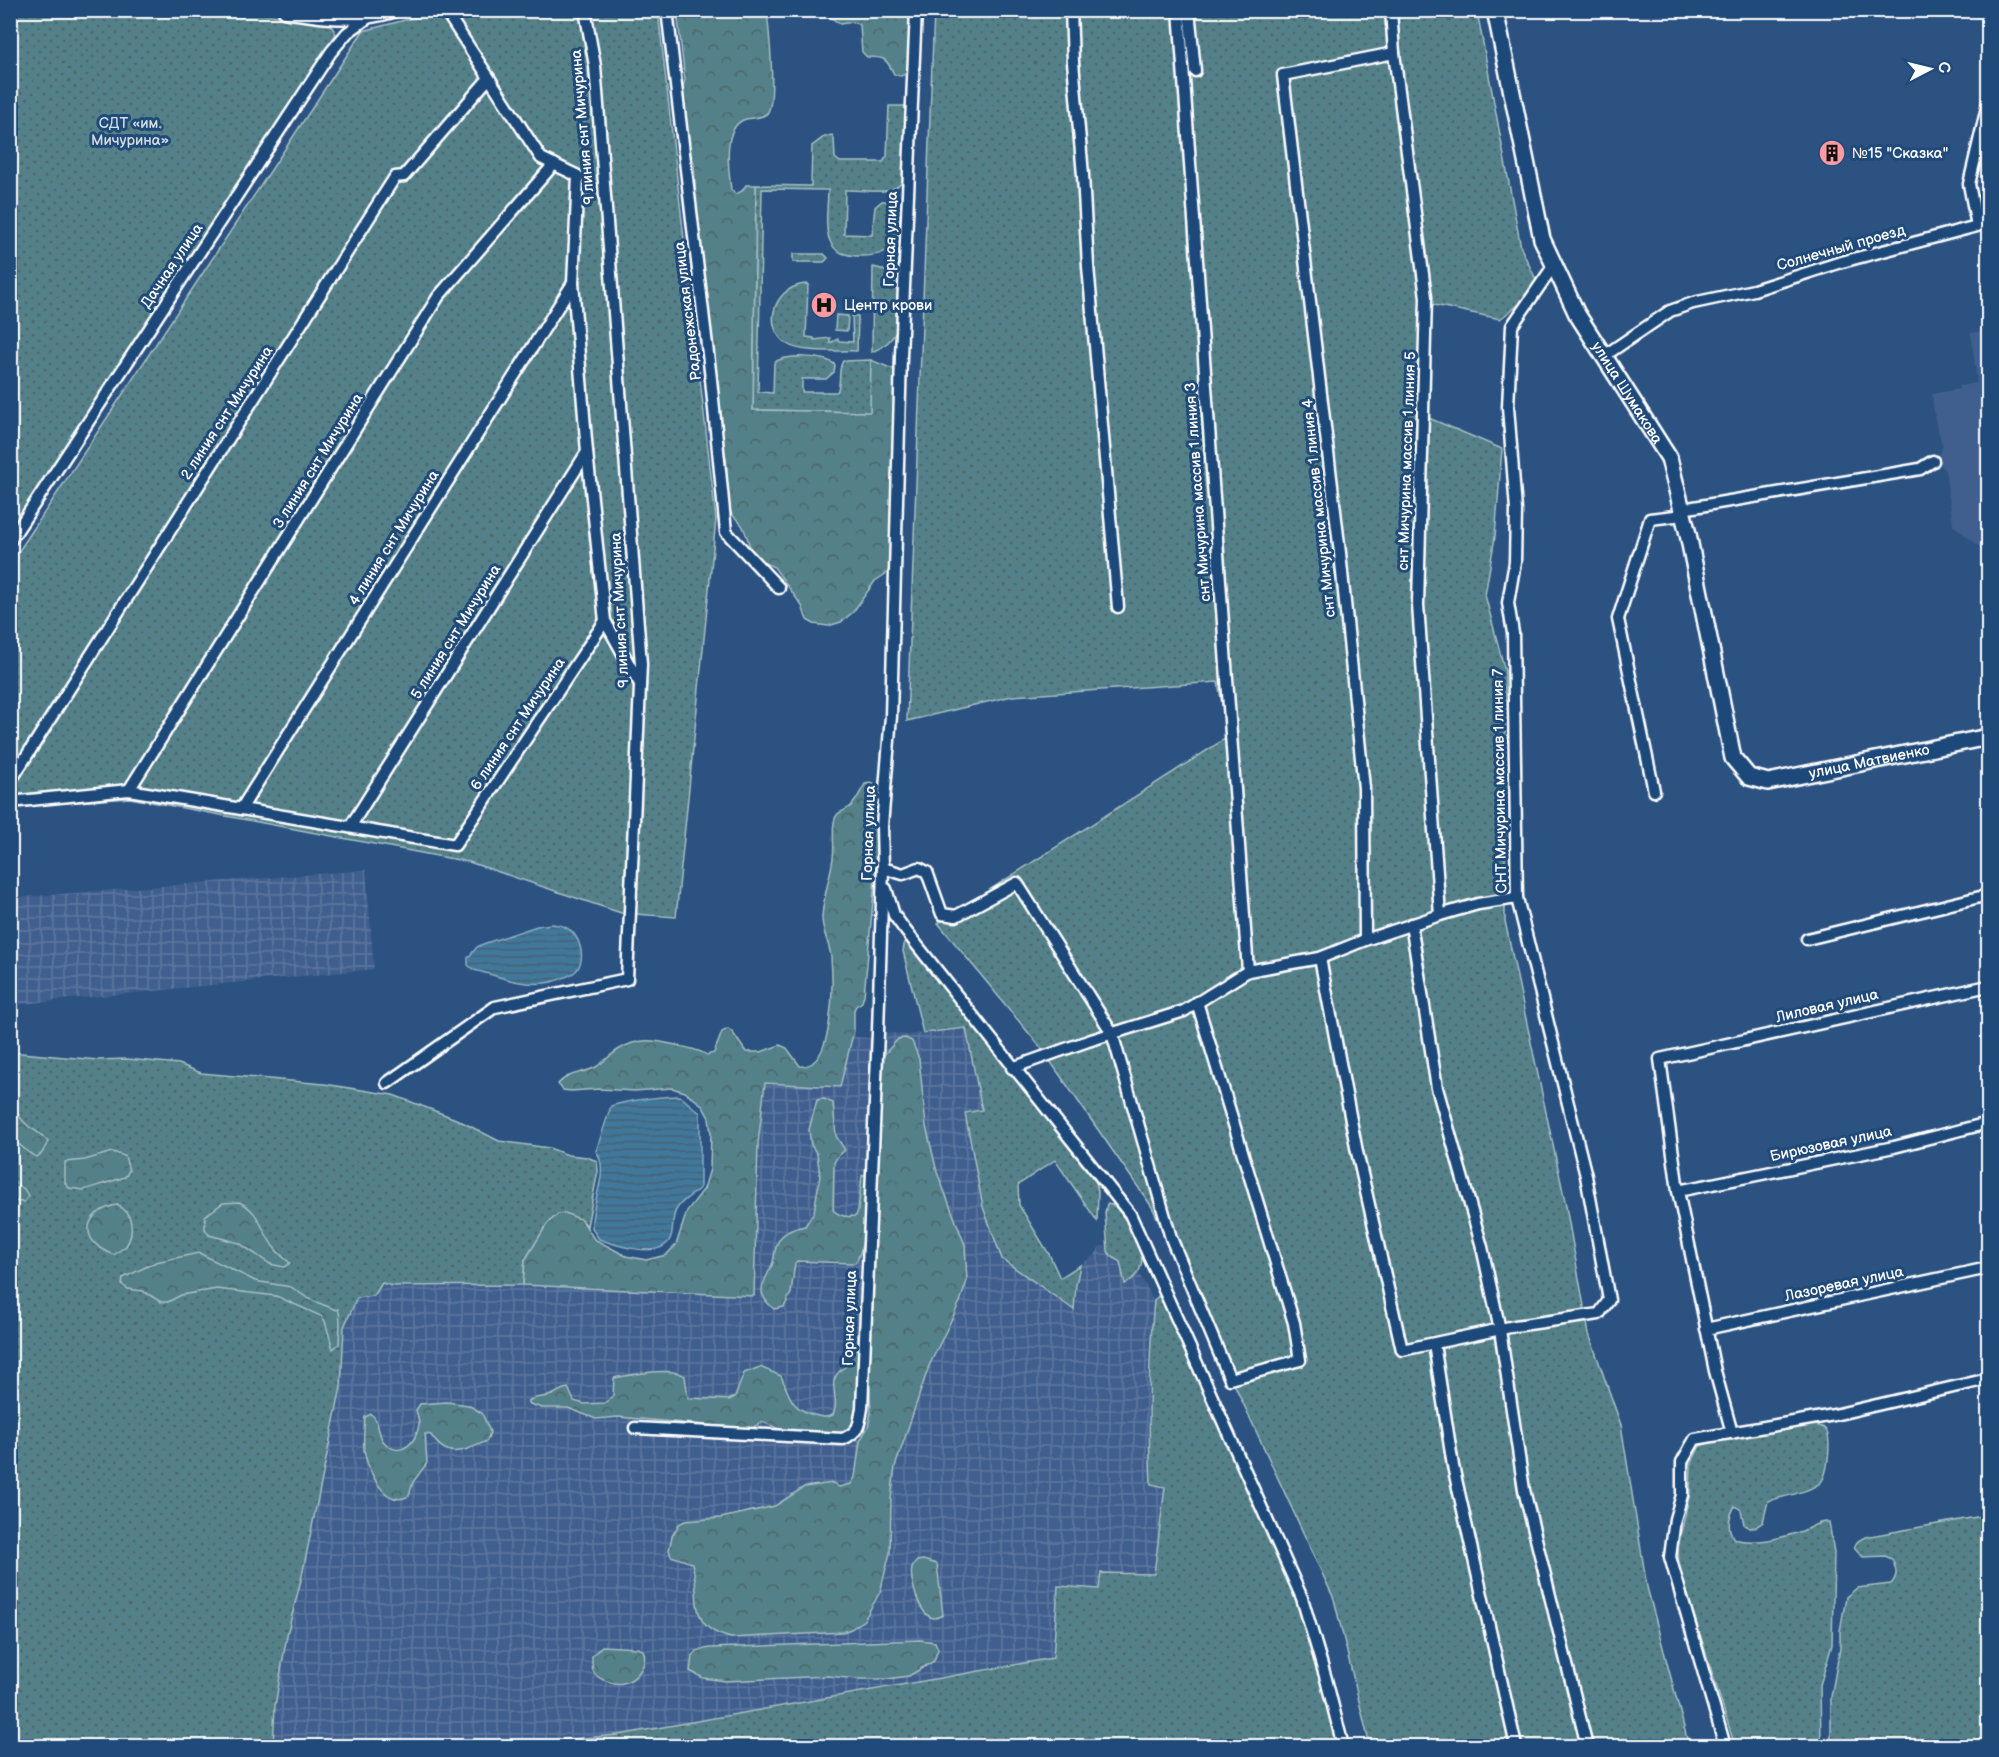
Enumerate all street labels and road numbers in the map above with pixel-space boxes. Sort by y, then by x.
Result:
street label: 9 линия снт Мичурина [567,49,599,205]
street label: Горная улица [880,191,902,287]
street label: Дачная улица [137,220,207,312]
street label: Солнечный проезд [1775,221,1907,275]
street label: Радонежская улица [670,240,706,382]
street label: улица Шумакова [1588,338,1667,448]
street label: 2 линия снт Мичурина [177,342,277,483]
street label: снт Мичурина массив 1 линия 5 [1394,351,1420,571]
street label: снт Мичурина массив 1 линия 3 [1181,382,1215,602]
street label: 3 линия снт Мичурина [269,390,367,532]
street label: снт Мичурина массив 1 линия 4 [1298,398,1340,618]
street label: 4 линия снт Мичурина [345,467,443,609]
street label: 9 линия снт Мичурина [606,532,634,688]
street label: 5 линия снт Мичурина [407,561,505,703]
street label: 6 линия снт Мичурина [467,654,570,794]
street label: СНТ Мичурина массив 1 линия 7 [1489,668,1511,893]
street label: улица Матвиенко [1807,740,1931,783]
street label: Горная улица [858,785,880,881]
street label: Лиловая улица [1773,985,1880,1027]
street label: Бирюзовая улица [1768,1122,1894,1166]
street label: Лазоревая улица [1782,1262,1905,1306]
street label: Горная улица [839,1270,861,1366]

